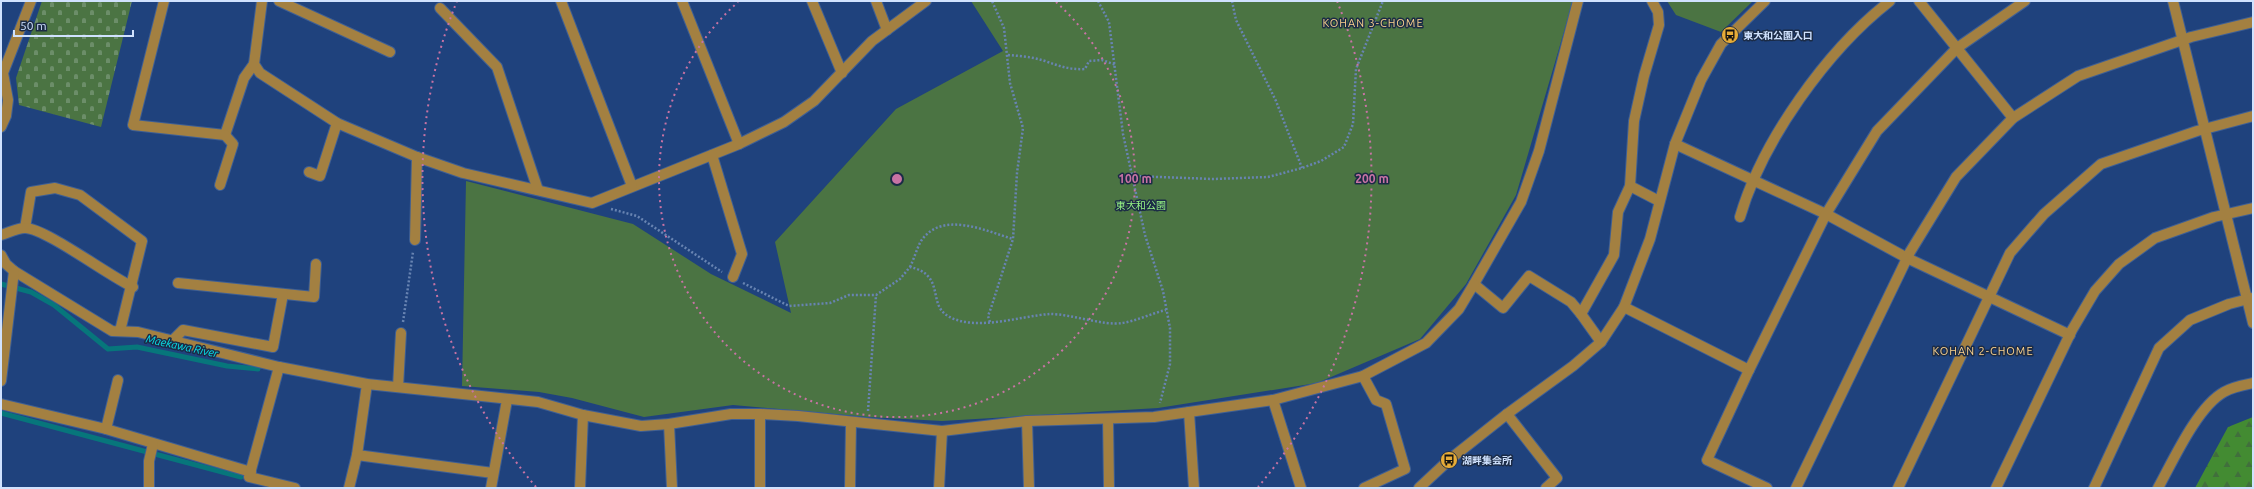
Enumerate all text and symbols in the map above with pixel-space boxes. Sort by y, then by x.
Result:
scale bar [14,12,133,38]
district label: KOHAN 3-CHOME [1322,17,1424,29]
text: 50 m [20,19,47,32]
bus stop icon: 東大和公園入口 [1720,25,1740,45]
place label: 東大和公園入口 [1743,30,1813,41]
centre of rings [890,172,904,186]
text: 100 m [1118,172,1152,185]
text: 200 m [1355,172,1389,185]
park label: 東大和公園 [1116,200,1166,211]
water label: Maekawa River [145,332,220,360]
district label: KOHAN 2-CHOME [1932,345,2034,357]
bus stop icon: 湖畔集会所 [1439,450,1459,470]
place label: 湖畔集会所 [1462,455,1512,466]

